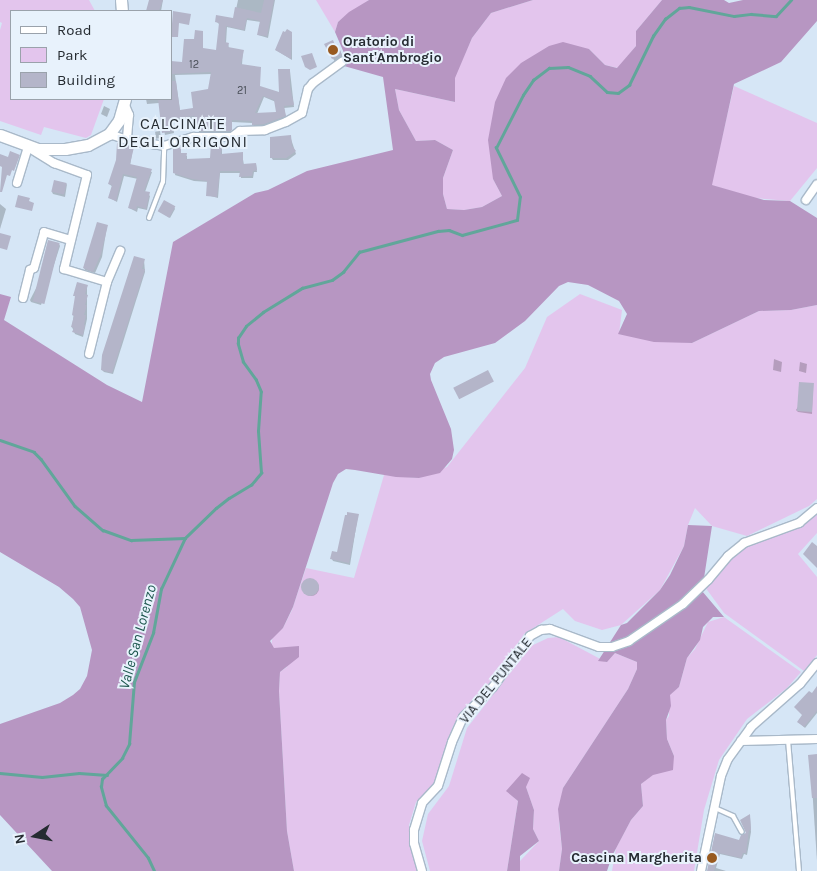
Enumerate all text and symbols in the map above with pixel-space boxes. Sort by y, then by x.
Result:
legend [10,10,172,100]
text: Road [57,21,92,39]
place label: Oratorio di Sant'Ambrogio [343,34,442,66]
marker: Oratorio di Sant'Ambrogio [327,44,339,56]
text: Park [57,46,87,64]
house number: 12 [189,58,199,72]
text: Building [57,71,115,89]
house number: 21 [237,84,247,98]
district label: CALCINATE DEGLI ORRIGONI [116,114,250,152]
water label: Valle San Lorenzo [115,583,161,691]
street label: VIA DEL PUNTALE [456,635,536,727]
north arrow [10,811,60,861]
text: N [10,832,29,846]
place label: Cascina Margherita [571,850,702,866]
marker: Cascina Margherita [706,852,718,864]

